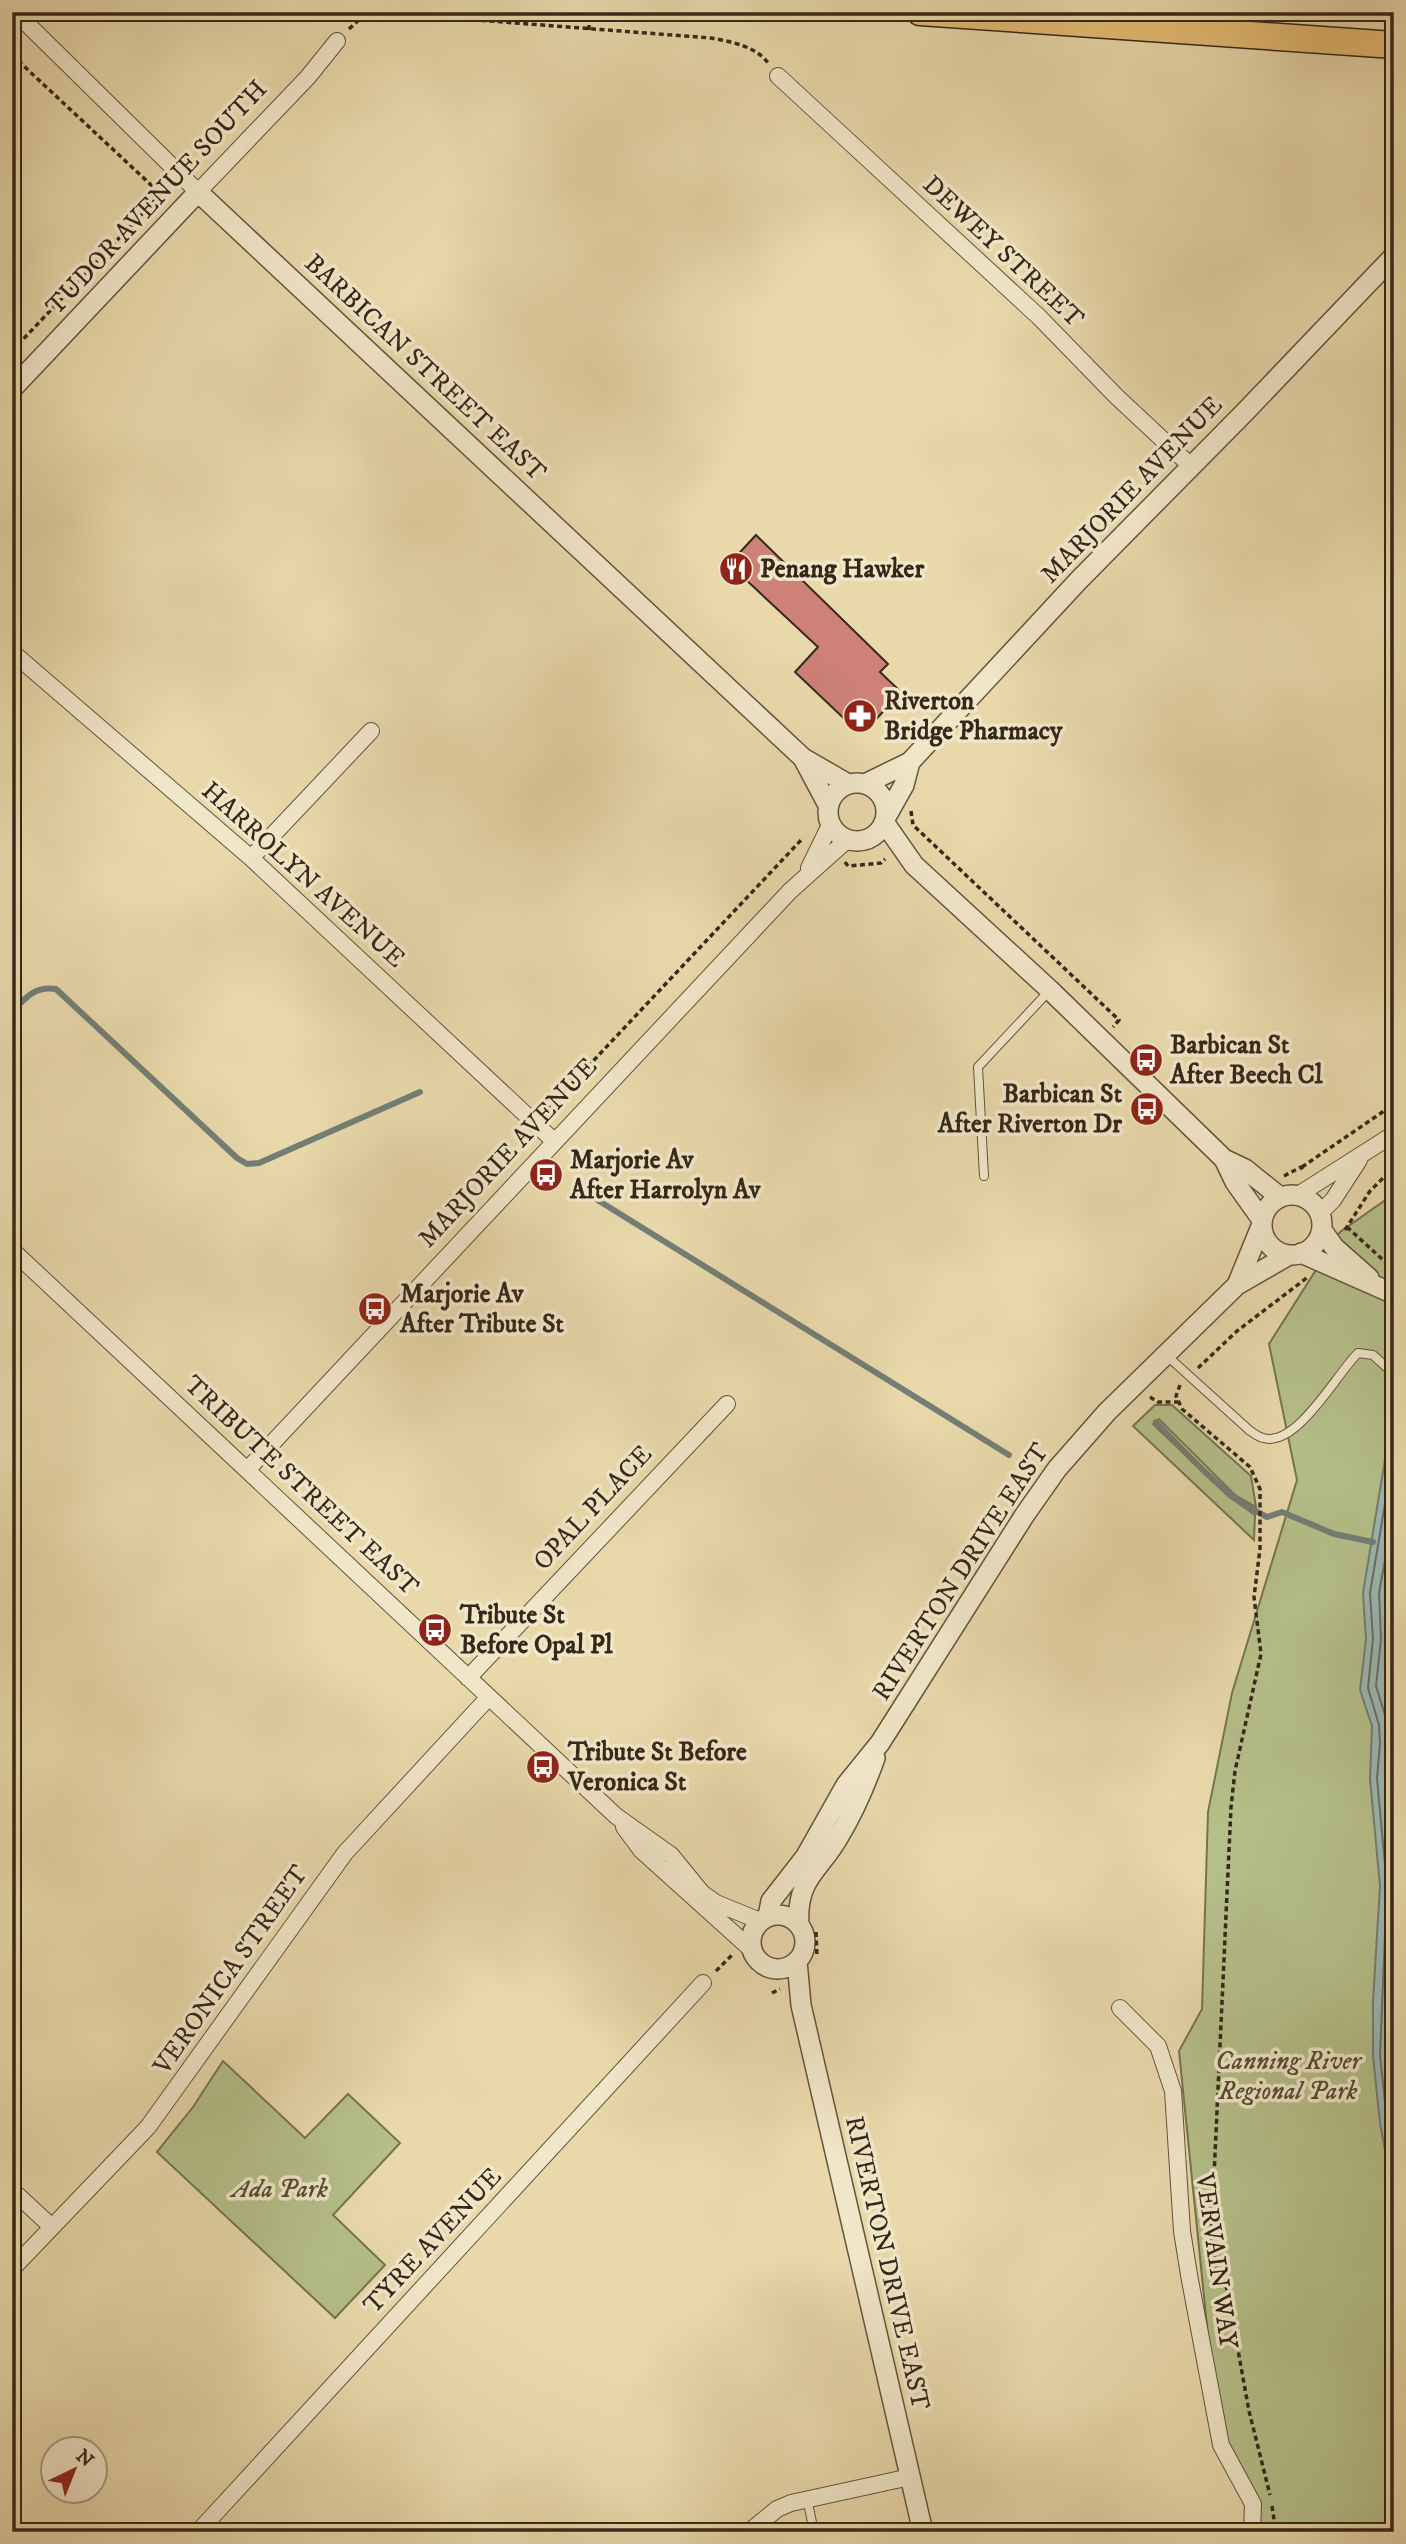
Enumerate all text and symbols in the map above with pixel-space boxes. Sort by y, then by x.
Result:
street label: TUDOR AVENUE SOUTH [39,73,275,323]
street label: DEWEY STREET [915,169,1091,335]
street label: BARBICAN STREET EAST [297,247,553,489]
street label: MARJORIE AVENUE [1034,389,1230,591]
restaurant icon: Penang Hawker [717,550,755,588]
place label: Penang Hawker [760,553,924,586]
place label: Riverton Bridge Pharmacy [884,685,1063,748]
pharmacy icon: Riverton Bridge Pharmacy [841,697,879,735]
street label: HARROLYN AVENUE [194,775,412,975]
place label: Barbican St After Beech Cl [1169,1029,1324,1092]
bus stop icon: Barbican St After Beech Cl [1127,1041,1165,1079]
street label: MARJORIE AVENUE [411,1051,605,1255]
place label: Barbican St After Riverton Dr [937,1078,1123,1141]
bus stop icon: Barbican St After Riverton Dr [1128,1090,1166,1128]
place label: Marjorie Av After Harrolyn Av [569,1144,761,1207]
bus stop icon: Marjorie Av After Harrolyn Av [527,1156,565,1194]
place label: Marjorie Av After Tribute St [399,1278,565,1341]
bus stop icon: Marjorie Av After Tribute St [356,1290,394,1328]
street label: TRIBUTE STREET EAST [177,1369,425,1604]
street label: RIVERTON DRIVE EAST [865,1437,1057,1707]
street label: OPAL PLACE [526,1438,660,1578]
place label: Tribute St Before Opal Pl [459,1599,614,1662]
bus stop icon: Tribute St Before Opal Pl [416,1611,454,1649]
place label: Tribute St Before Veronica St [567,1736,747,1799]
bus stop icon: Tribute St Before Veronica St [524,1748,562,1786]
street label: VERONICA STREET [146,1859,316,2082]
park label: Canning River Regional Park [1215,2045,1362,2108]
street label: RIVERTON DRIVE EAST [837,2113,937,2414]
street label: TYRE AVENUE [357,2161,509,2321]
street label: VERVAIN WAY [1187,2170,1245,2351]
park label: Ada Park [229,2173,328,2206]
north arrow [38,2436,108,2506]
text: N [71,2445,98,2473]

